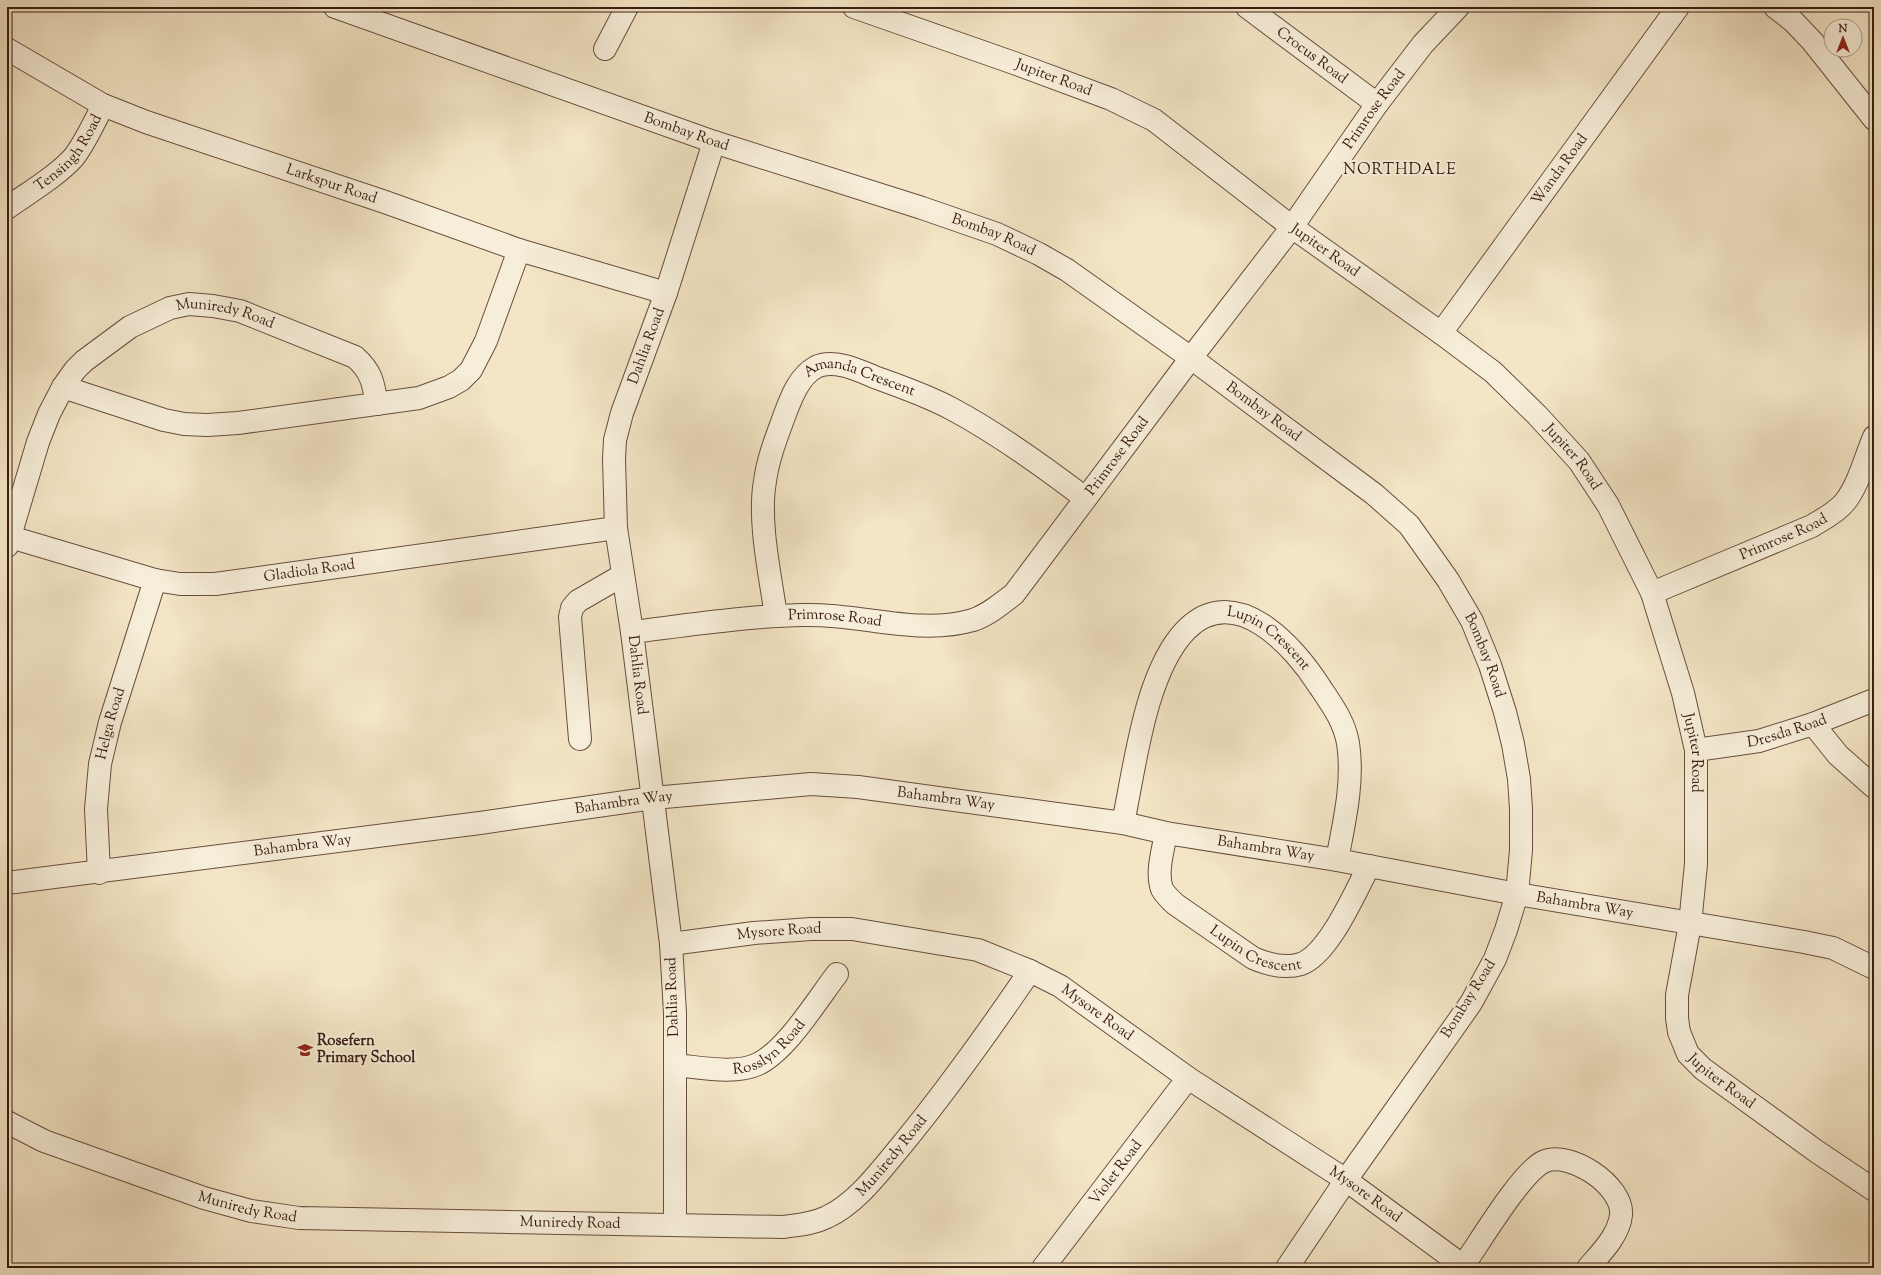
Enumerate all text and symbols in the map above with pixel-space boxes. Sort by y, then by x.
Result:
north arrow [1823,18,1863,58]
text: N [1838,21,1848,37]
street label: Crocus Road [1272,22,1352,89]
street label: Jupiter Road [1012,54,1096,102]
street label: Primrose Road [1338,64,1411,153]
street label: Bombay Road [641,107,732,157]
street label: Tensingh Road [30,110,108,197]
street label: Wanda Road [1527,129,1593,210]
street label: Larkspur Road [283,159,380,209]
district label: NORTHDALE [1343,159,1457,182]
street label: Bombay Road [949,208,1040,262]
street label: Jupiter Road [1285,218,1364,283]
street label: Muniredy Road [174,293,278,334]
street label: Dahlia Road [623,304,670,387]
street label: Amanda Crescent [799,353,918,402]
street label: Bombay Road [1221,377,1306,447]
street label: Primrose Road [1081,412,1154,500]
street label: Jupiter Road [1539,418,1606,495]
street label: Primrose Road [1736,508,1832,566]
street label: Gladiola Road [262,554,357,588]
street label: Lupin Crescent [1226,602,1315,675]
street label: Primrose Road [788,604,884,632]
street label: Bombay Road [1459,609,1510,701]
street label: Dahlia Road [622,634,652,716]
street label: Helga Road [91,684,131,762]
street label: Dresda Road [1746,709,1830,753]
street label: Jupiter Road [1677,710,1707,793]
street label: Bahambra Way [896,782,997,816]
street label: Bahambra Way [574,786,674,820]
street label: Bahambra Way [253,829,353,862]
street label: Bahambra Way [1216,831,1317,867]
street label: Bahambra Way [1535,887,1636,924]
street label: Mysore Road [736,918,822,946]
street label: Lupin Crescent [1205,920,1304,977]
street label: Bombay Road [1436,955,1502,1042]
street label: Dahlia Road [661,956,685,1037]
street label: Mysore Road [1057,979,1138,1046]
street label: Rosslyn Road [732,1015,811,1080]
place label: Rosefern Primary School [317,1031,416,1069]
school or university icon: Rosefern Primary School [296,1041,314,1059]
street label: Jupiter Road [1682,1048,1760,1114]
street label: Muniredy Road [852,1110,933,1202]
street label: Violet Road [1084,1135,1148,1209]
street label: Mysore Road [1325,1161,1406,1228]
street label: Muniredy Road [196,1186,299,1228]
street label: Muniredy Road [520,1212,621,1234]

